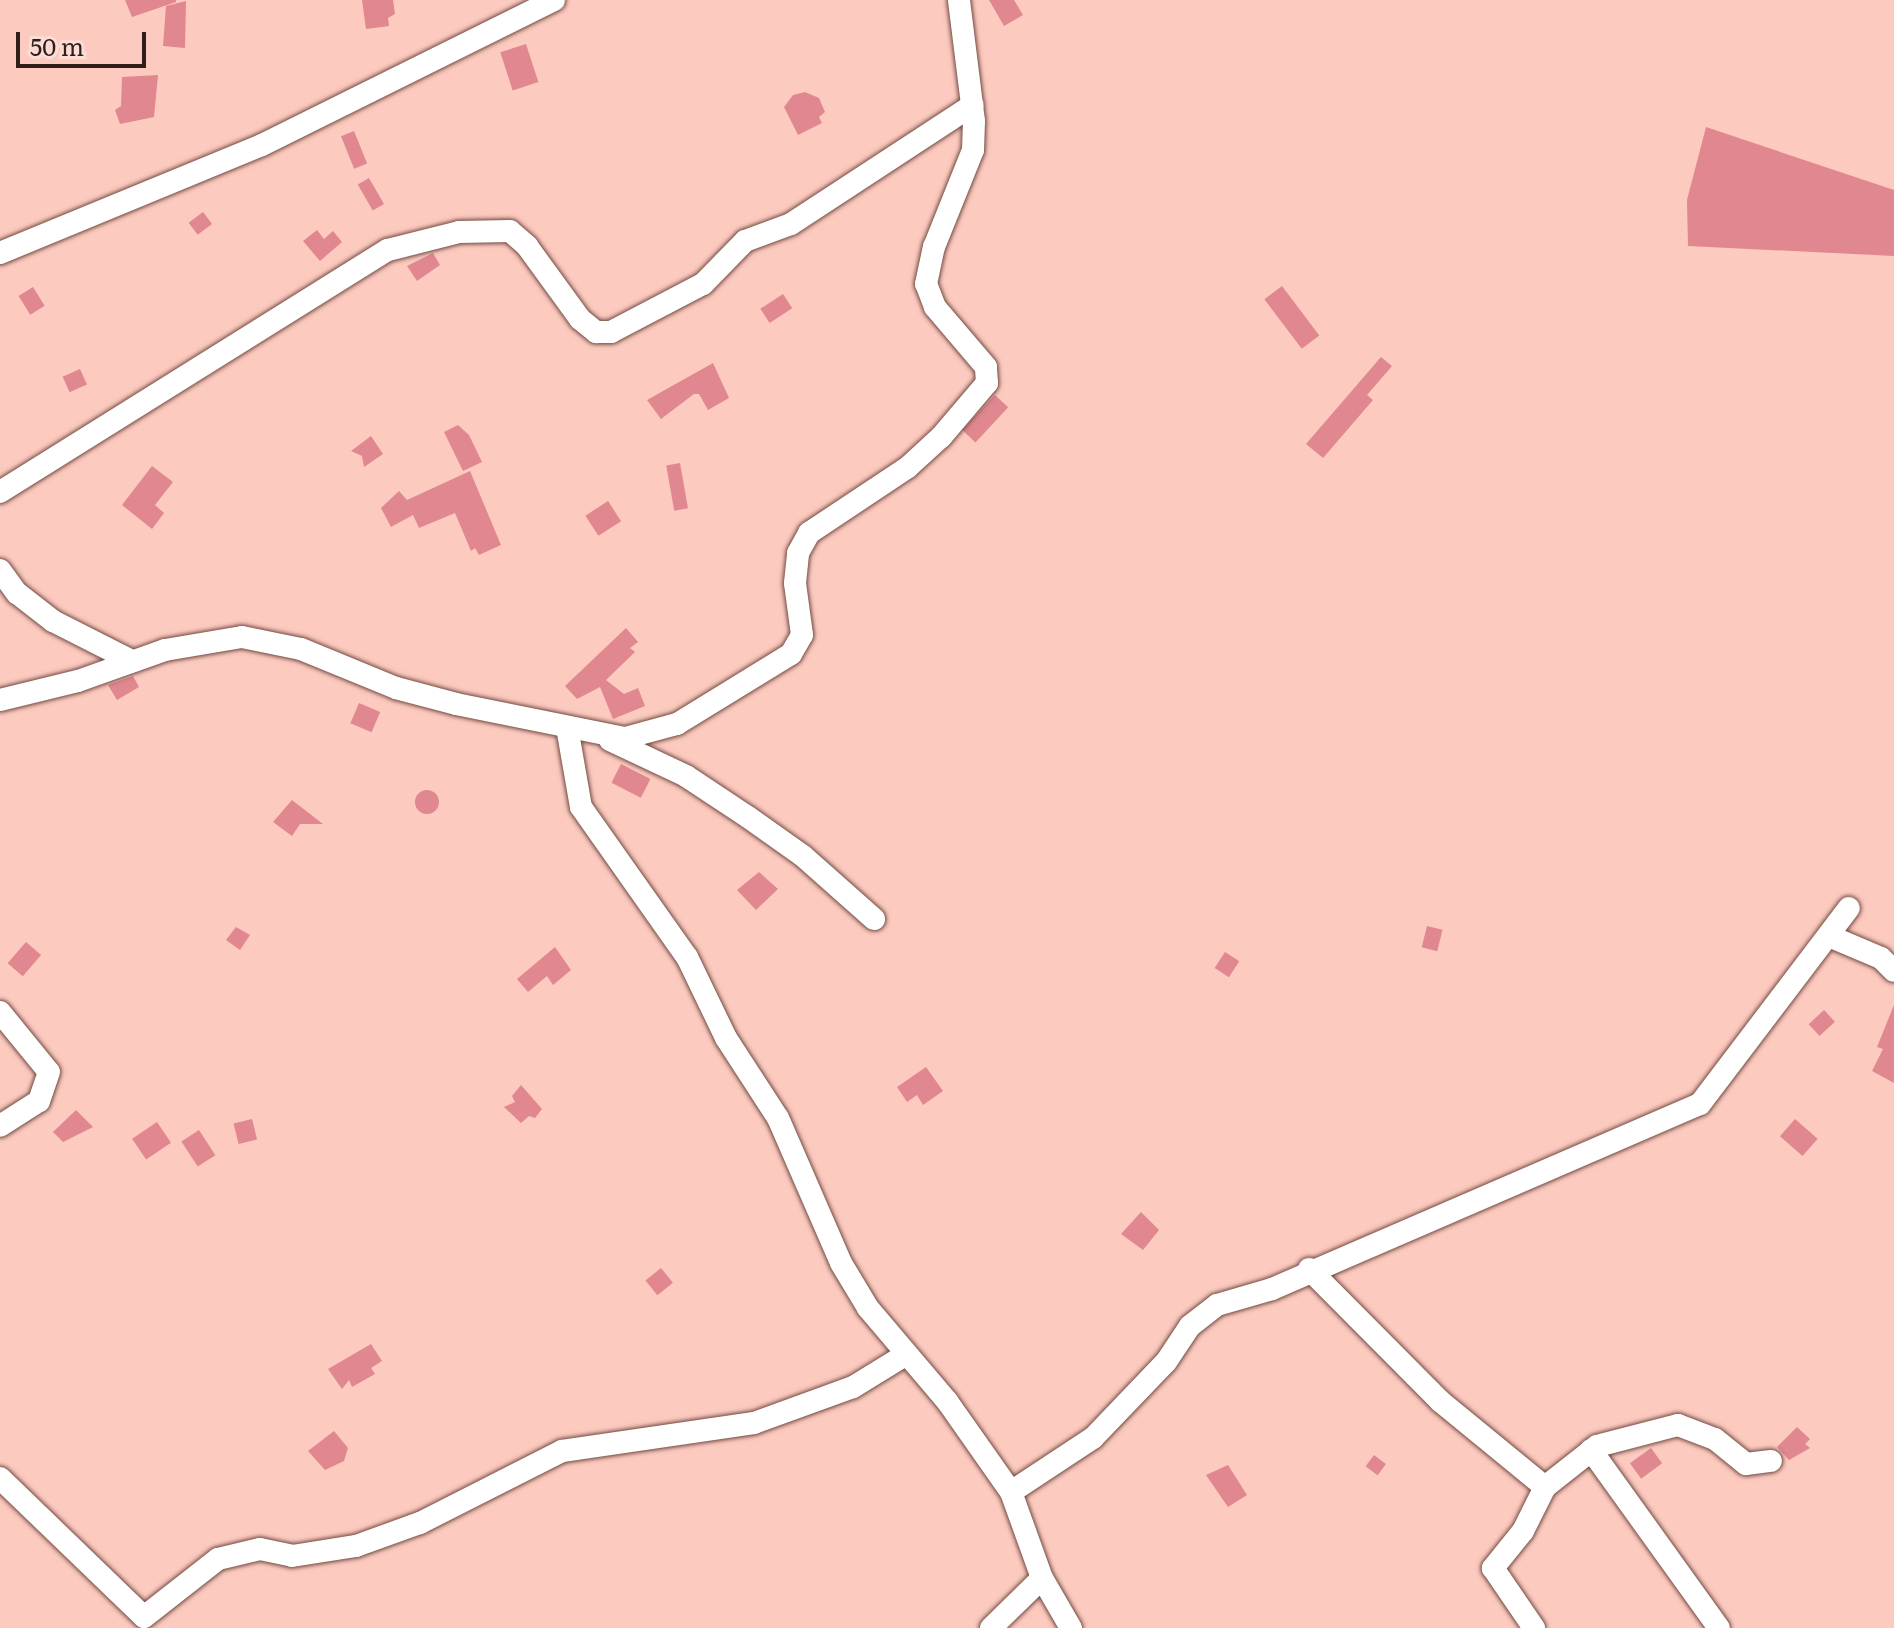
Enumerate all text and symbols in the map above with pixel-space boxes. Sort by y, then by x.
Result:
scale bar [20,16,150,66]
text: 50 m [30,28,84,63]

